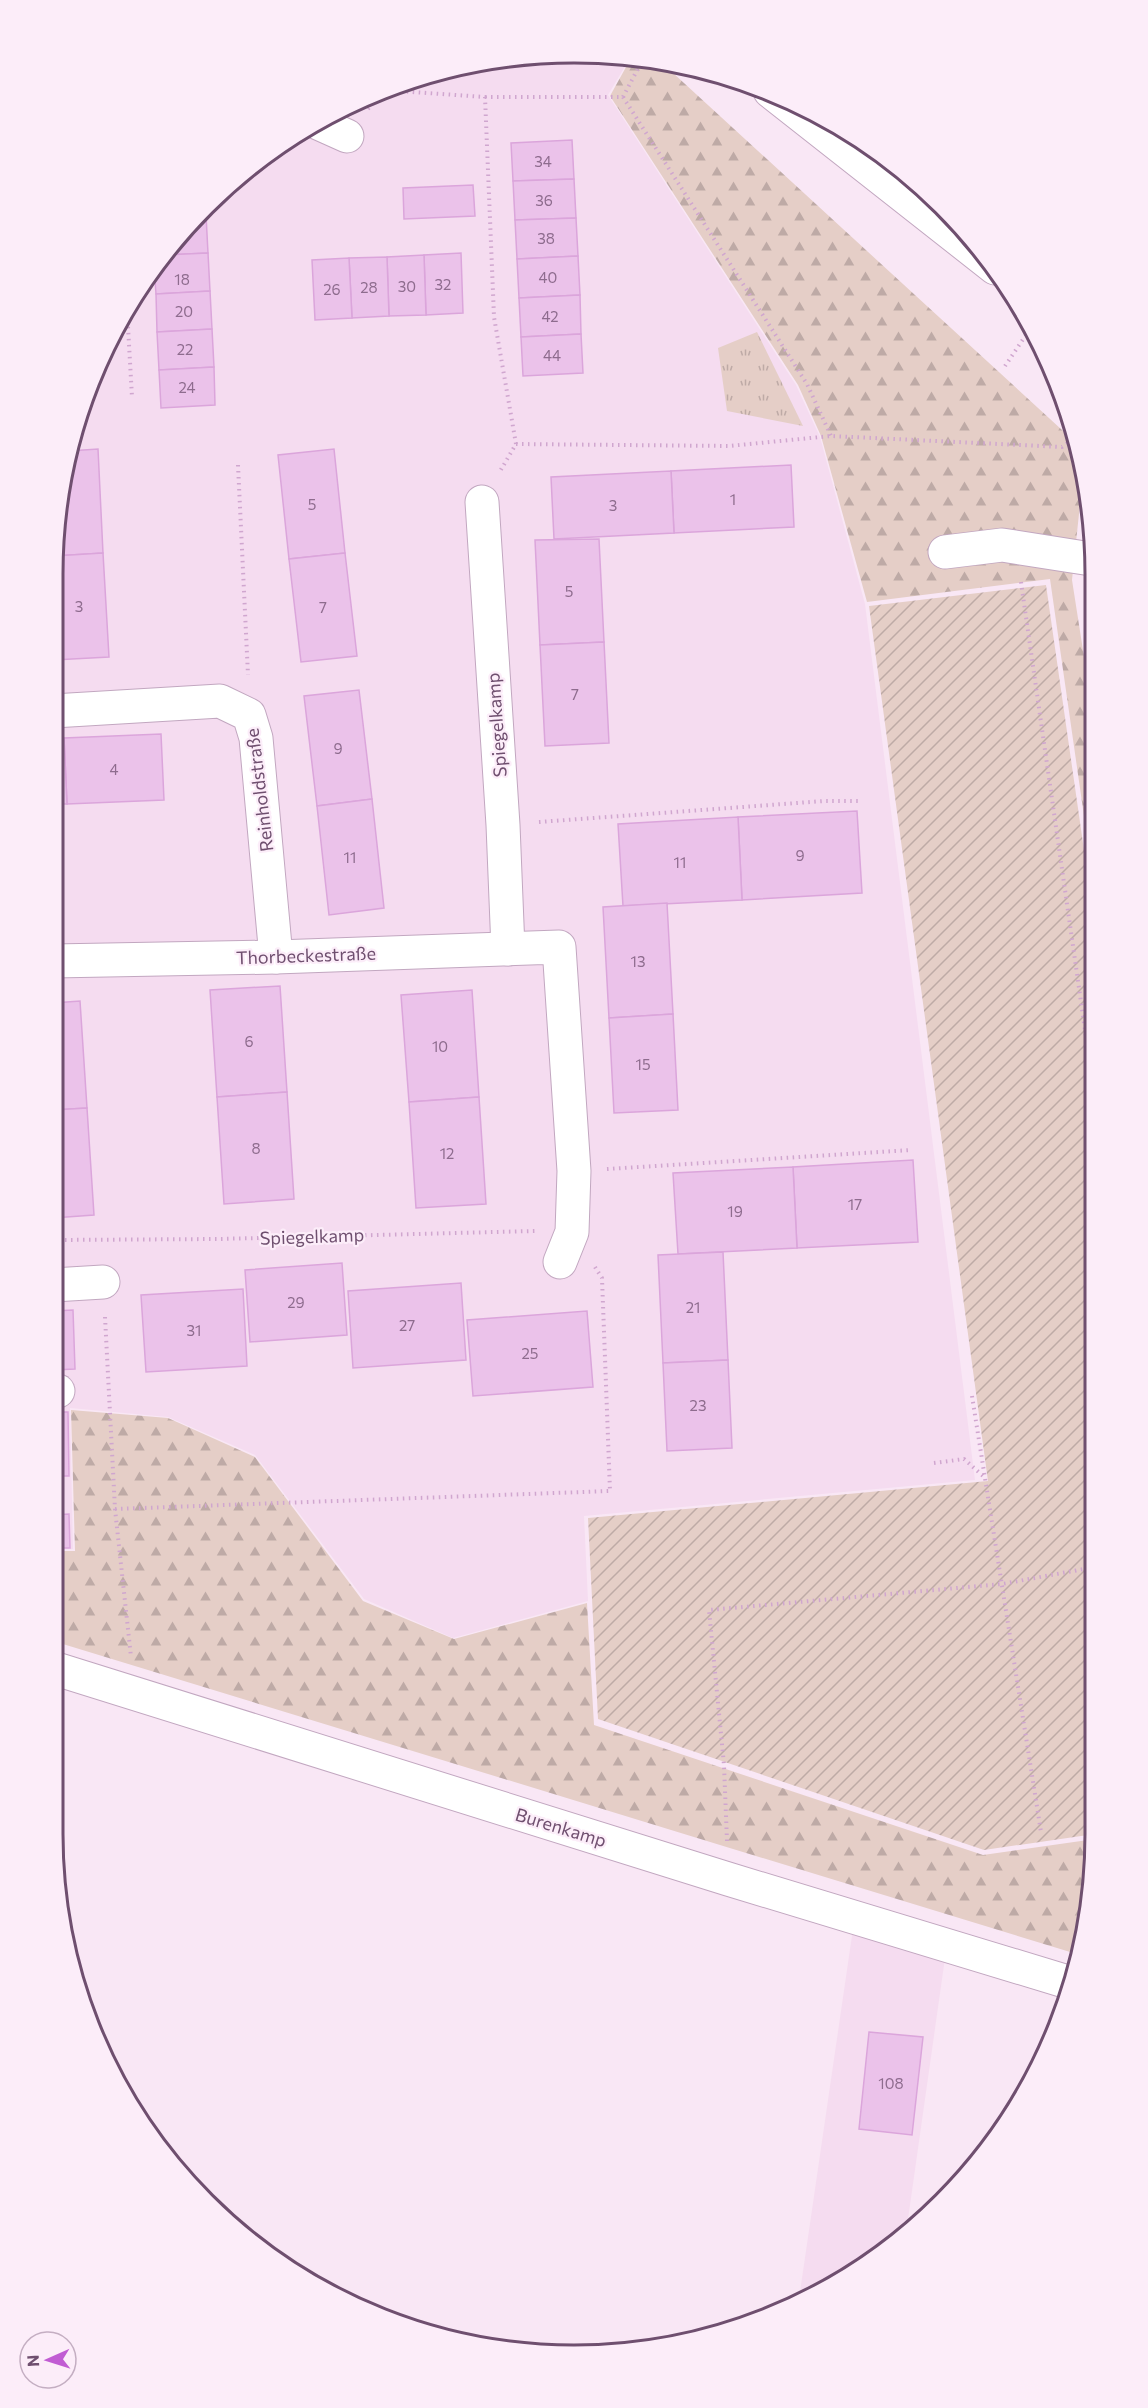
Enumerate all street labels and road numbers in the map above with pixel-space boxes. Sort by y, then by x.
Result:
street label: Spiegelkamp [481,672,511,778]
street label: Reinholdstraße [241,727,277,853]
street label: Thorbeckestraße [236,942,376,968]
street label: Spiegelkamp [259,1223,365,1249]
street label: Burenkamp [513,1803,609,1851]

